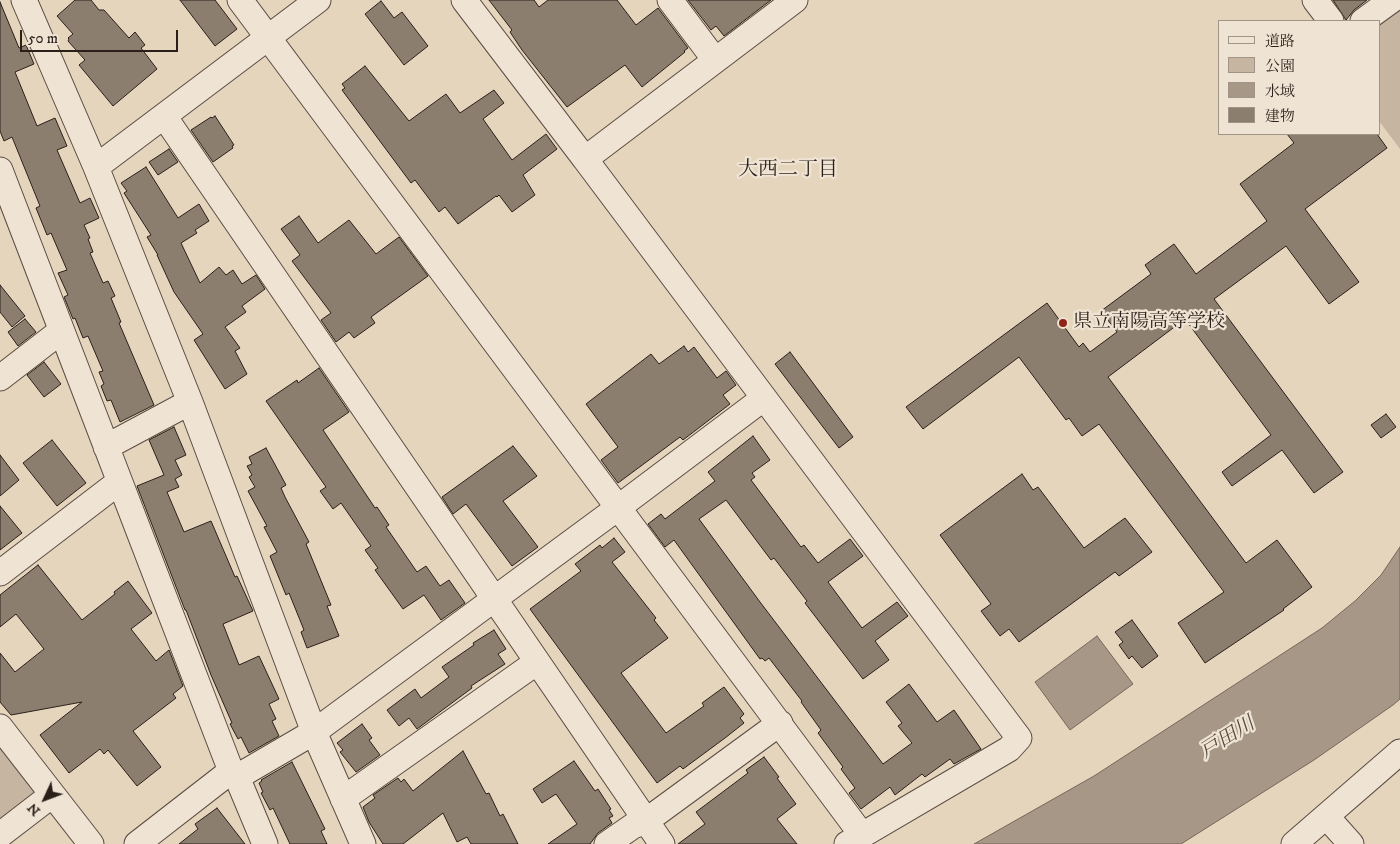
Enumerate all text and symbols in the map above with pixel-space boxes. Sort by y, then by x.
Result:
scale bar [22,20,180,52]
legend [1218,20,1380,135]
text: 50 m [28,29,58,48]
text: 道路 [1265,32,1295,51]
text: 公園 [1265,57,1295,76]
text: 水域 [1265,82,1295,101]
text: 建物 [1265,107,1295,126]
district label: 大西二丁目 [738,159,838,183]
place label: 県立南陽高等学校 [1073,312,1225,334]
marker: 県立南陽高等学校 [1057,317,1069,329]
water label: 戸田川 [1196,713,1260,765]
north arrow [20,774,70,824]
text: N [24,799,45,820]

